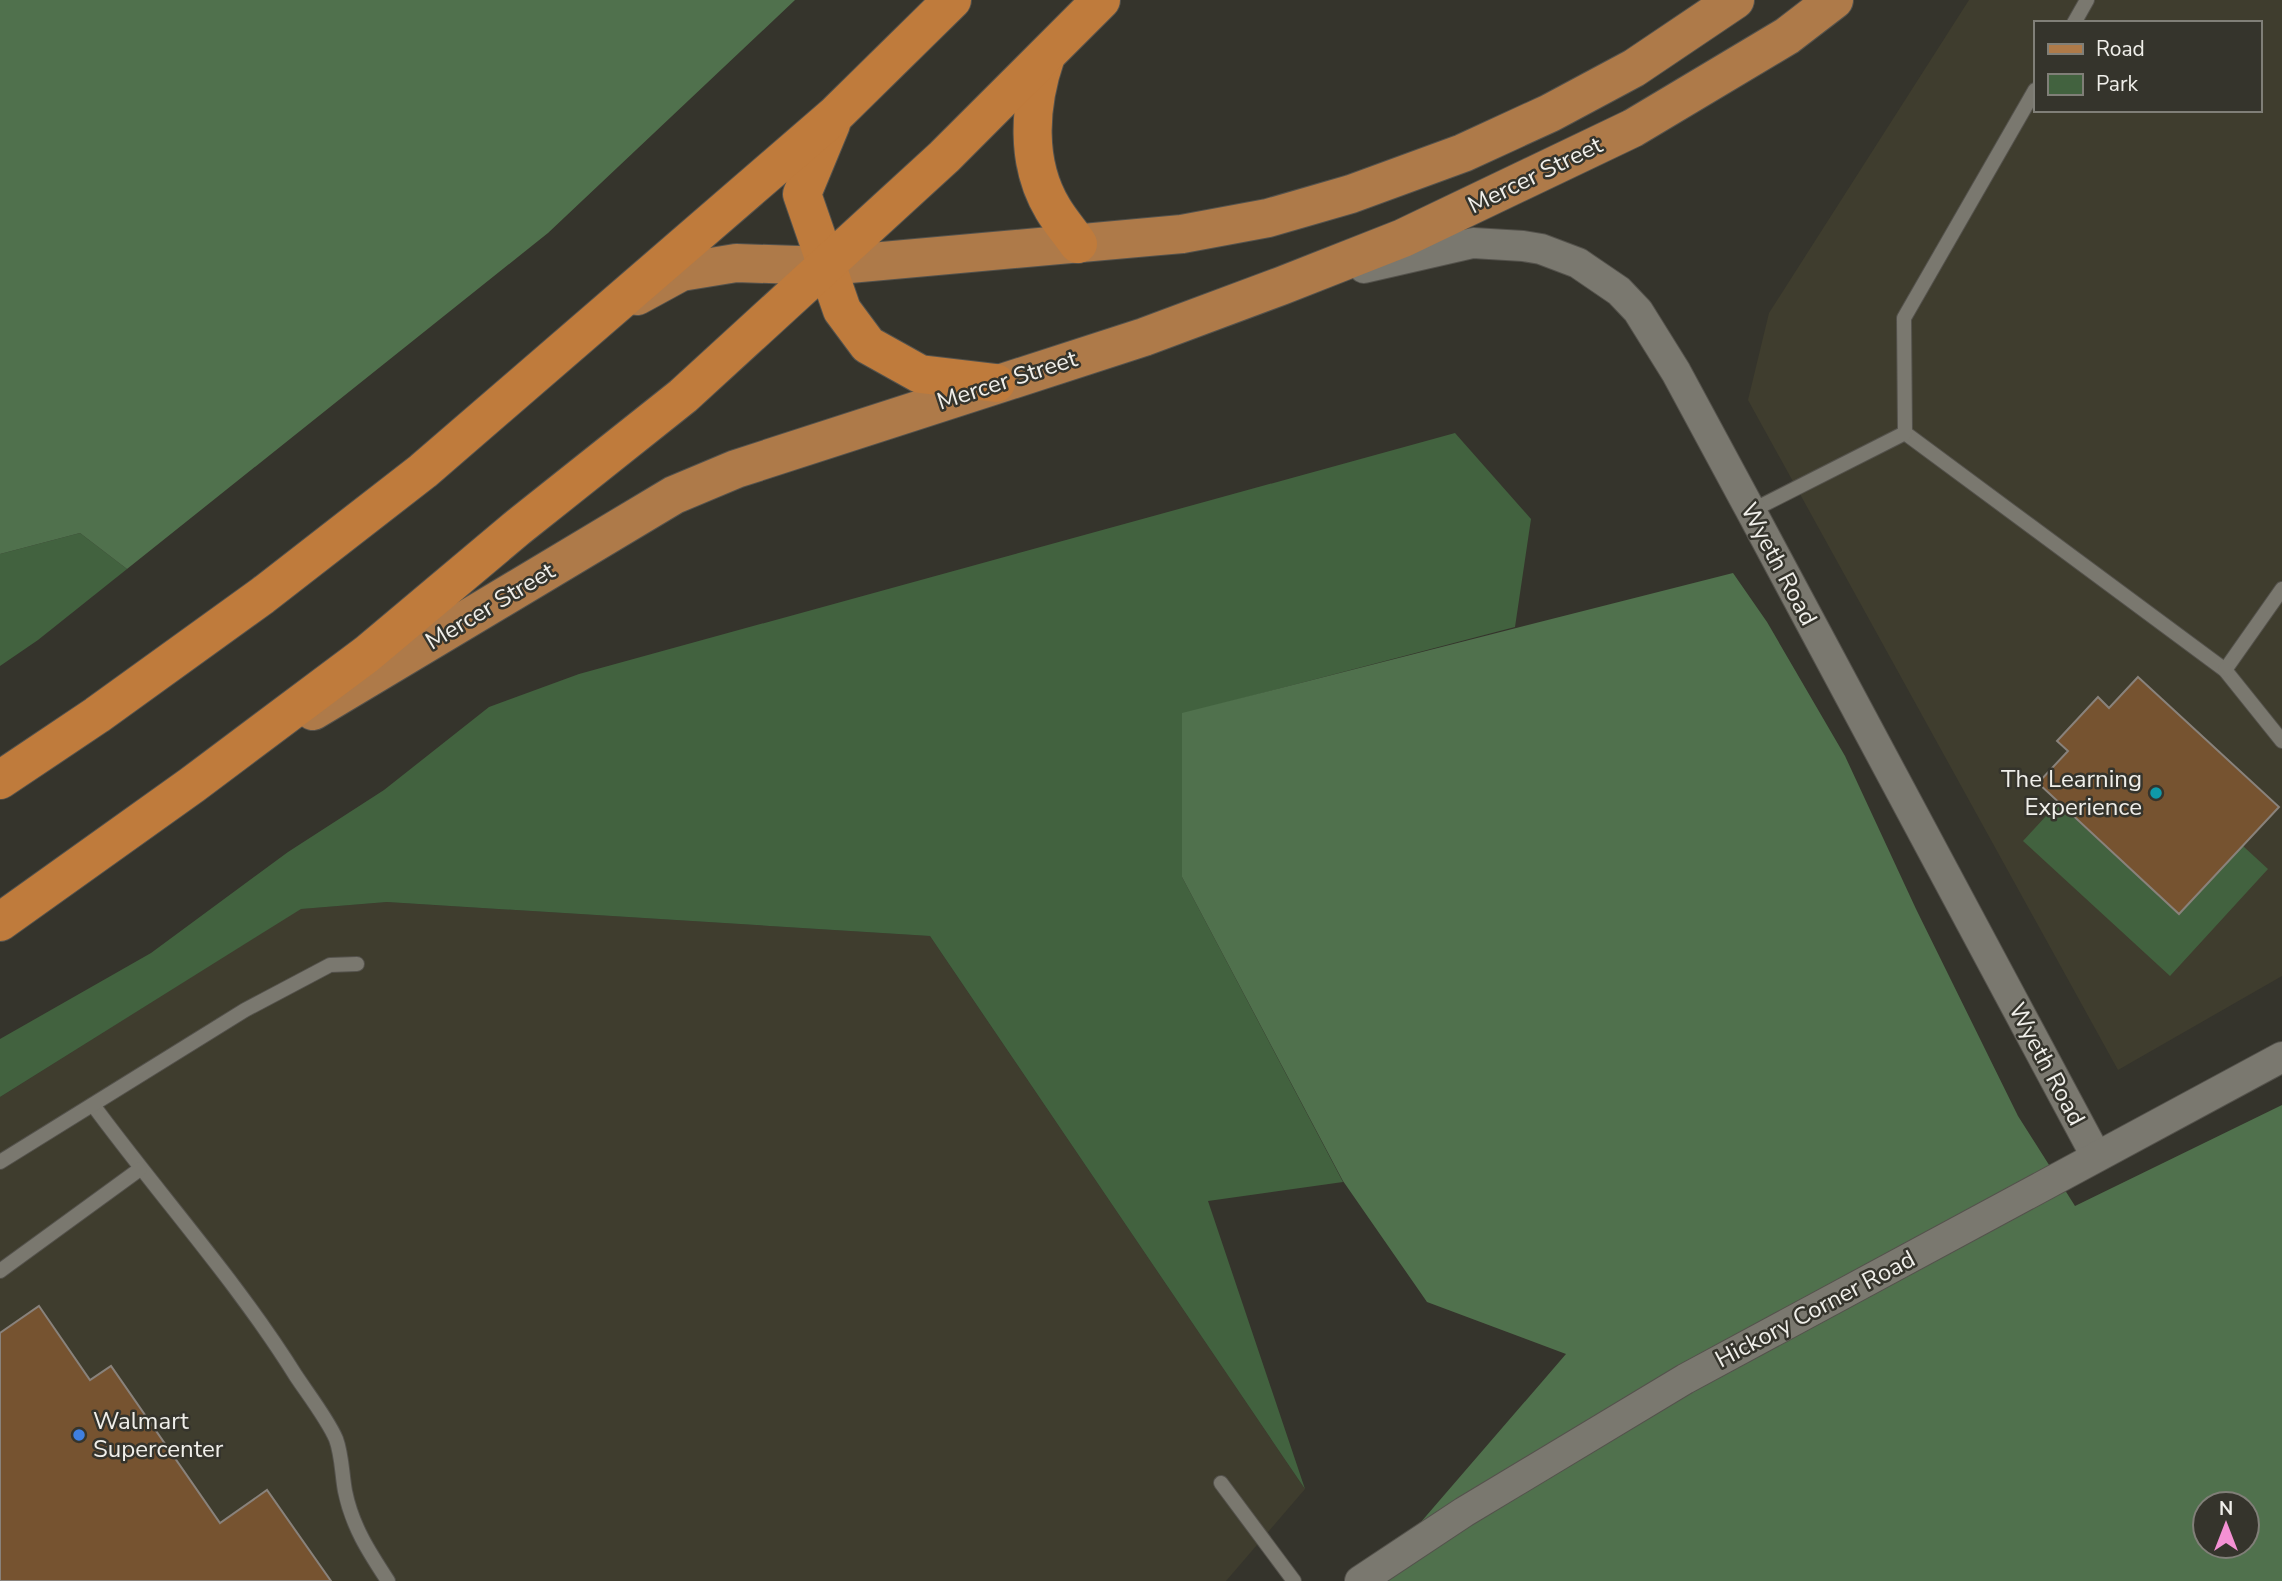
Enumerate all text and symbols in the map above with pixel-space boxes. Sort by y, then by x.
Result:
legend [2034,21,2261,112]
text: Road [2096,35,2145,63]
text: Park [2096,70,2138,98]
street label: Mercer Street [1463,128,1608,221]
street label: Mercer Street [933,342,1082,418]
street label: Wyeth Road [1733,497,1825,631]
street label: Mercer Street [419,554,561,657]
place label: The Learning Experience [2001,763,2142,823]
marker: The Learning Experience [2148,785,2164,801]
street label: Wyeth Road [2001,997,2093,1131]
street label: Hickory Corner Road [1709,1243,1921,1375]
place label: Walmart Supercenter [93,1405,224,1465]
marker: Walmart Supercenter [71,1427,87,1443]
north arrow [2191,1490,2261,1560]
text: N [2219,1496,2233,1522]

